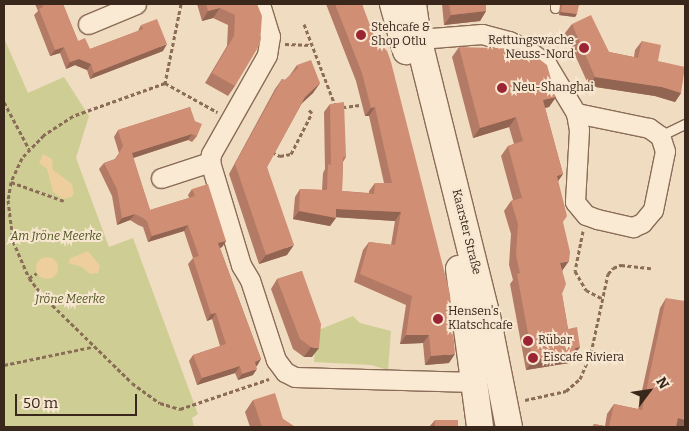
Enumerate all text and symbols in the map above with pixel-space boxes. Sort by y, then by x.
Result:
place label: Stehcafe & Shop Otlu [371,21,430,49]
marker: Stehcafe & Shop Otlu [355,29,367,41]
place label: Rettungswache Neuss-Nord [488,34,574,62]
marker: Rettungswache Neuss-Nord [578,42,590,54]
place label: Neu-Shanghai [512,81,594,95]
marker: Neu-Shanghai [496,82,508,94]
street label: Kaarster Straße [448,188,484,276]
park label: Am Jröne Meerke [10,230,102,244]
park label: Jröne Meerke [35,293,105,307]
place label: Hensen's Klatschcafe [448,305,513,333]
marker: Hensen's Klatschcafe [432,313,444,325]
place label: Rübar [538,334,572,348]
marker: Rübar [522,335,534,347]
place label: Eiscafe Riviera [543,351,624,365]
marker: Eiscafe Riviera [527,352,539,364]
north arrow [624,366,674,416]
text: N [652,374,672,392]
scale bar [18,384,140,416]
text: 50 m [23,394,58,412]

